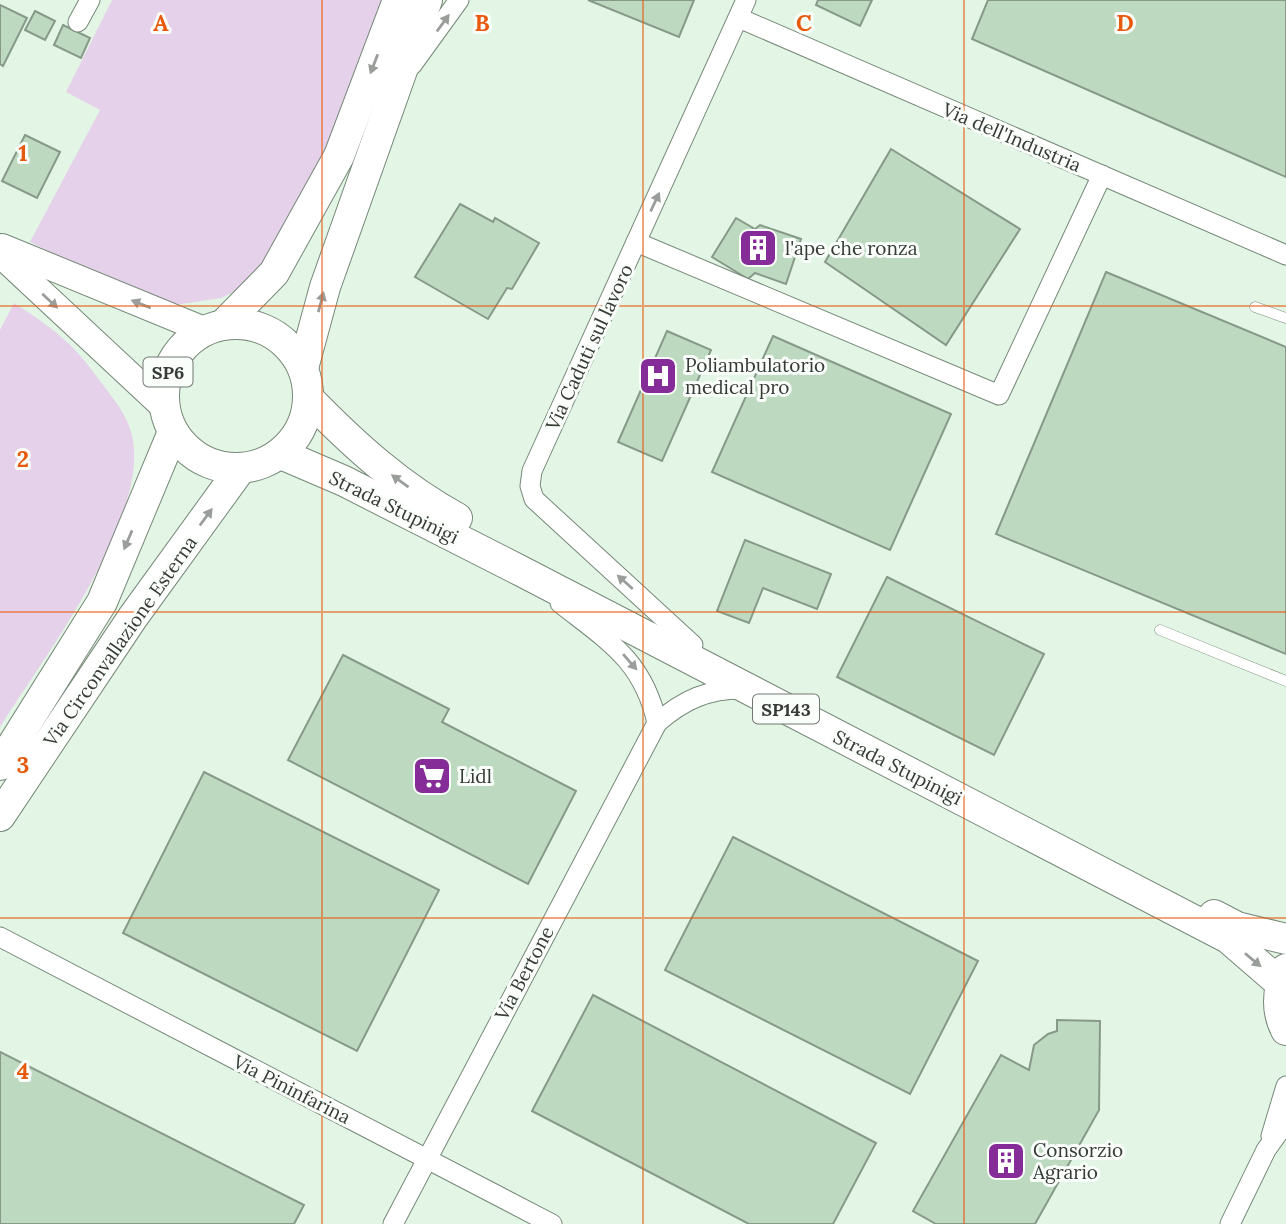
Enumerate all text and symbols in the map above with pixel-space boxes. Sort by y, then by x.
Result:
text: A [153,8,169,37]
text: B [474,8,490,37]
text: C [796,8,812,37]
text: D [1116,8,1134,37]
one-way arrow [435,14,449,32]
one-way arrow [368,53,379,74]
street label: Via dell'Industria [938,97,1085,177]
text: 1 [18,138,28,167]
one-way arrow [650,191,661,212]
building icon: l'ape che ronza [737,227,779,269]
place label: l'ape che ronza [785,236,918,260]
street label: Via Caduti sul lavoro [540,260,638,435]
one-way arrow [316,291,326,312]
one-way arrow [41,293,59,309]
one-way arrow [130,299,151,310]
place label: Poliambulatorio medical pro [685,353,825,399]
hospital icon: Poliambulatorio medical pro [637,355,679,397]
road number: SP6 [144,358,192,386]
text: 2 [17,444,29,473]
street label: Strada Stupinigi [325,465,463,549]
one-way arrow [391,474,409,488]
one-way arrow [198,508,212,526]
one-way arrow [122,530,133,551]
street label: Via Circonvallazione Esterna [37,531,202,752]
one-way arrow [616,574,634,590]
one-way arrow [622,653,637,671]
road number: SP143 [753,694,819,724]
street label: Strada Stupinigi [830,724,966,810]
text: 3 [17,750,29,779]
supermarket icon: Lidl [411,755,453,797]
place label: Lidl [459,764,492,788]
street label: Via Bertone [489,922,559,1025]
one-way arrow [1244,952,1262,968]
street label: Via Pininfarina [228,1049,355,1129]
text: 4 [17,1056,29,1085]
place label: Consorzio Agrario [1032,1138,1123,1184]
building icon: Consorzio Agrario [985,1140,1027,1182]

